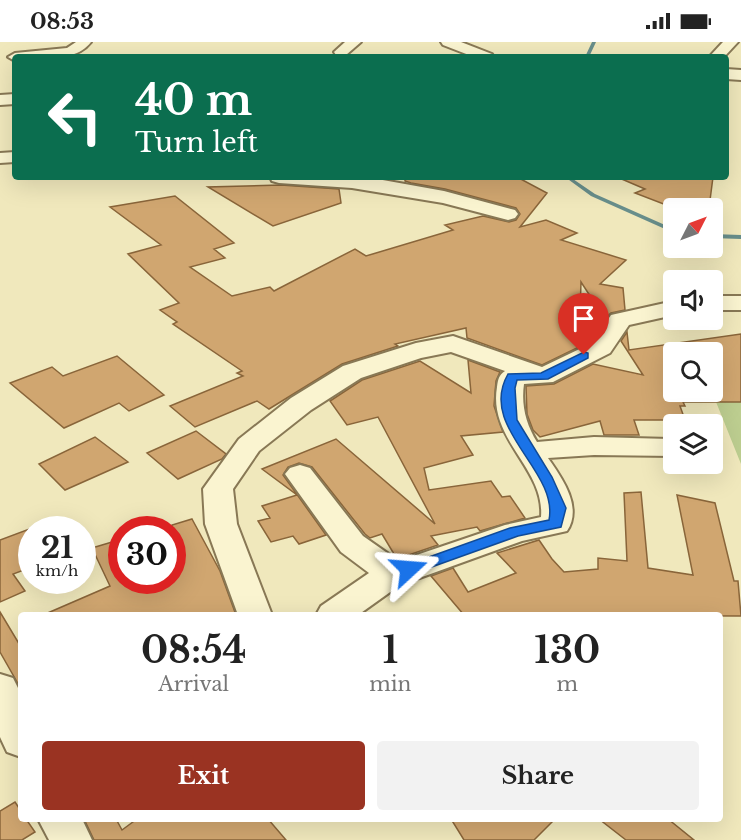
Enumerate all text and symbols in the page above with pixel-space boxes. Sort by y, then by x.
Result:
text: 08:53 [30,8,94,35]
text: 40 m [135,74,252,126]
icon: left [36,78,114,156]
text: Turn left [135,126,258,159]
north arrow [663,198,723,258]
map controls [663,198,723,474]
button: sound [663,270,723,330]
pin [558,293,609,355]
icon: arrive [567,302,600,335]
button: search [663,342,723,402]
button: layers [663,414,723,474]
speed limit sign: 30 [108,516,186,594]
text: 21 [41,529,73,566]
position arrow [377,537,441,601]
text: km/h [36,561,78,580]
text: 08:54 [141,628,246,673]
text: 1 [383,628,398,673]
text: 130 [534,628,600,673]
text: Arrival [158,672,229,696]
text: min [369,672,411,696]
text: m [556,672,578,696]
button: Exit [42,741,365,810]
button: Share [377,741,699,810]

